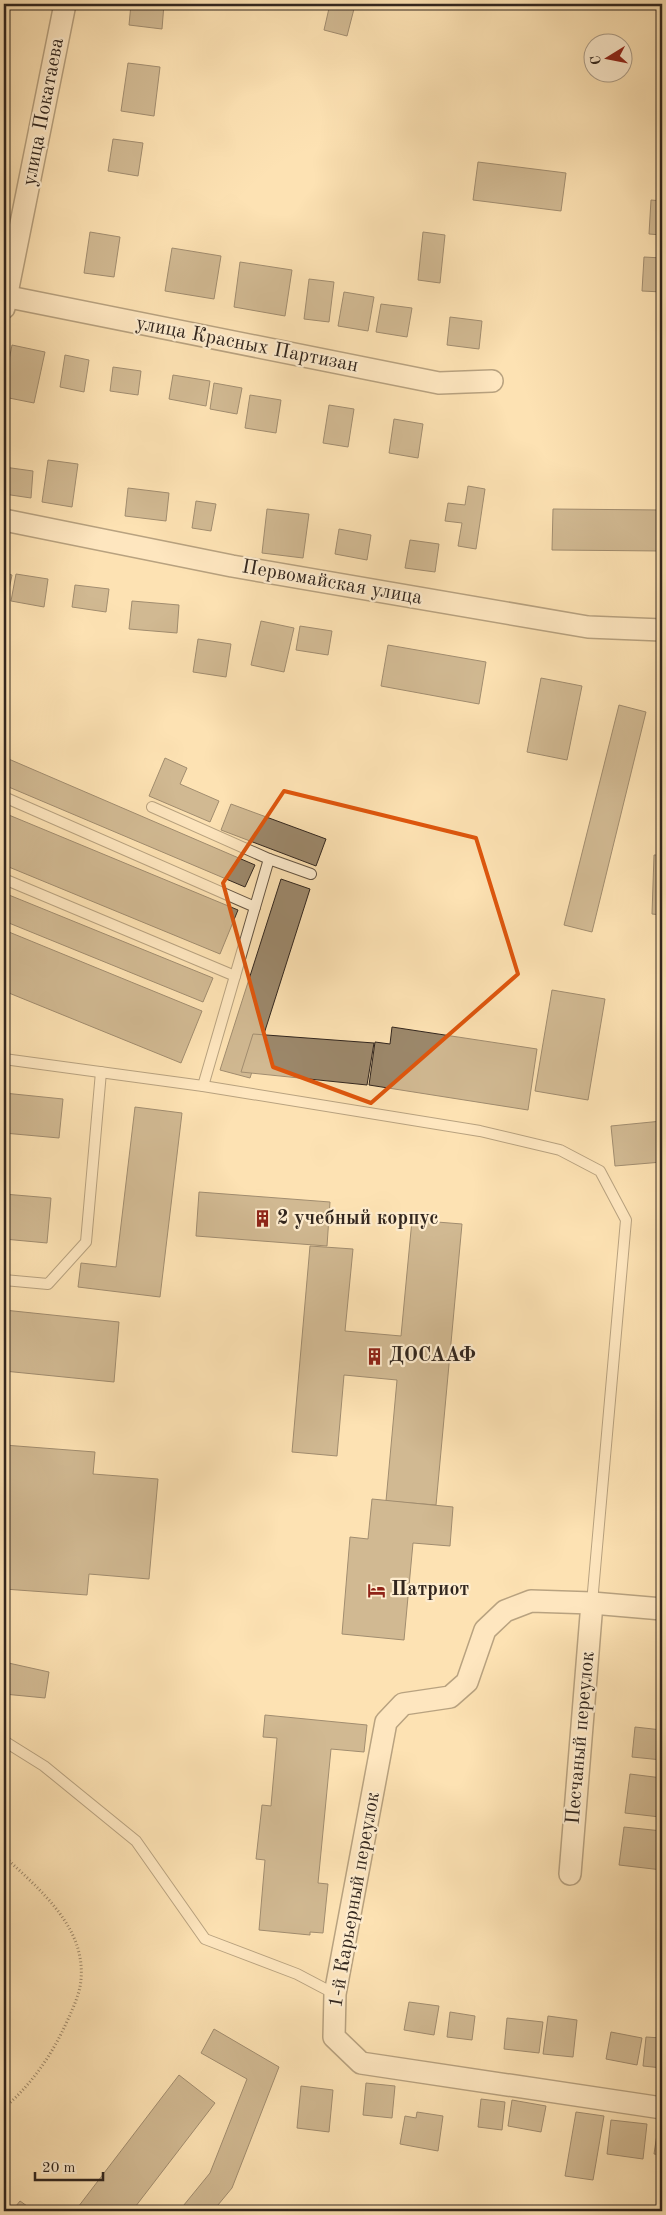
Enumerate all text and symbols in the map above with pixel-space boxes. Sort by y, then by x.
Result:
north arrow [584,32,634,82]
street label: улица Покатаева [20,36,68,188]
text: С [588,54,604,66]
street label: улица Красных Партизан [134,314,360,376]
street label: Первомайская улица [240,557,424,609]
building icon: 2 учебный корпус [253,1209,273,1229]
place label: 2 учебный корпус [277,1209,439,1229]
building icon: ДОСААФ [365,1346,385,1366]
place label: ДОСААФ [389,1346,476,1366]
hotel icon: Патриот [367,1580,387,1600]
place label: Патриот [391,1580,469,1600]
street label: Песчаный переулок [563,1651,599,1825]
street label: 1-й Карьерный переулок [326,1791,384,2009]
scale bar [35,2150,102,2182]
text: 20 m [42,2161,76,2176]

